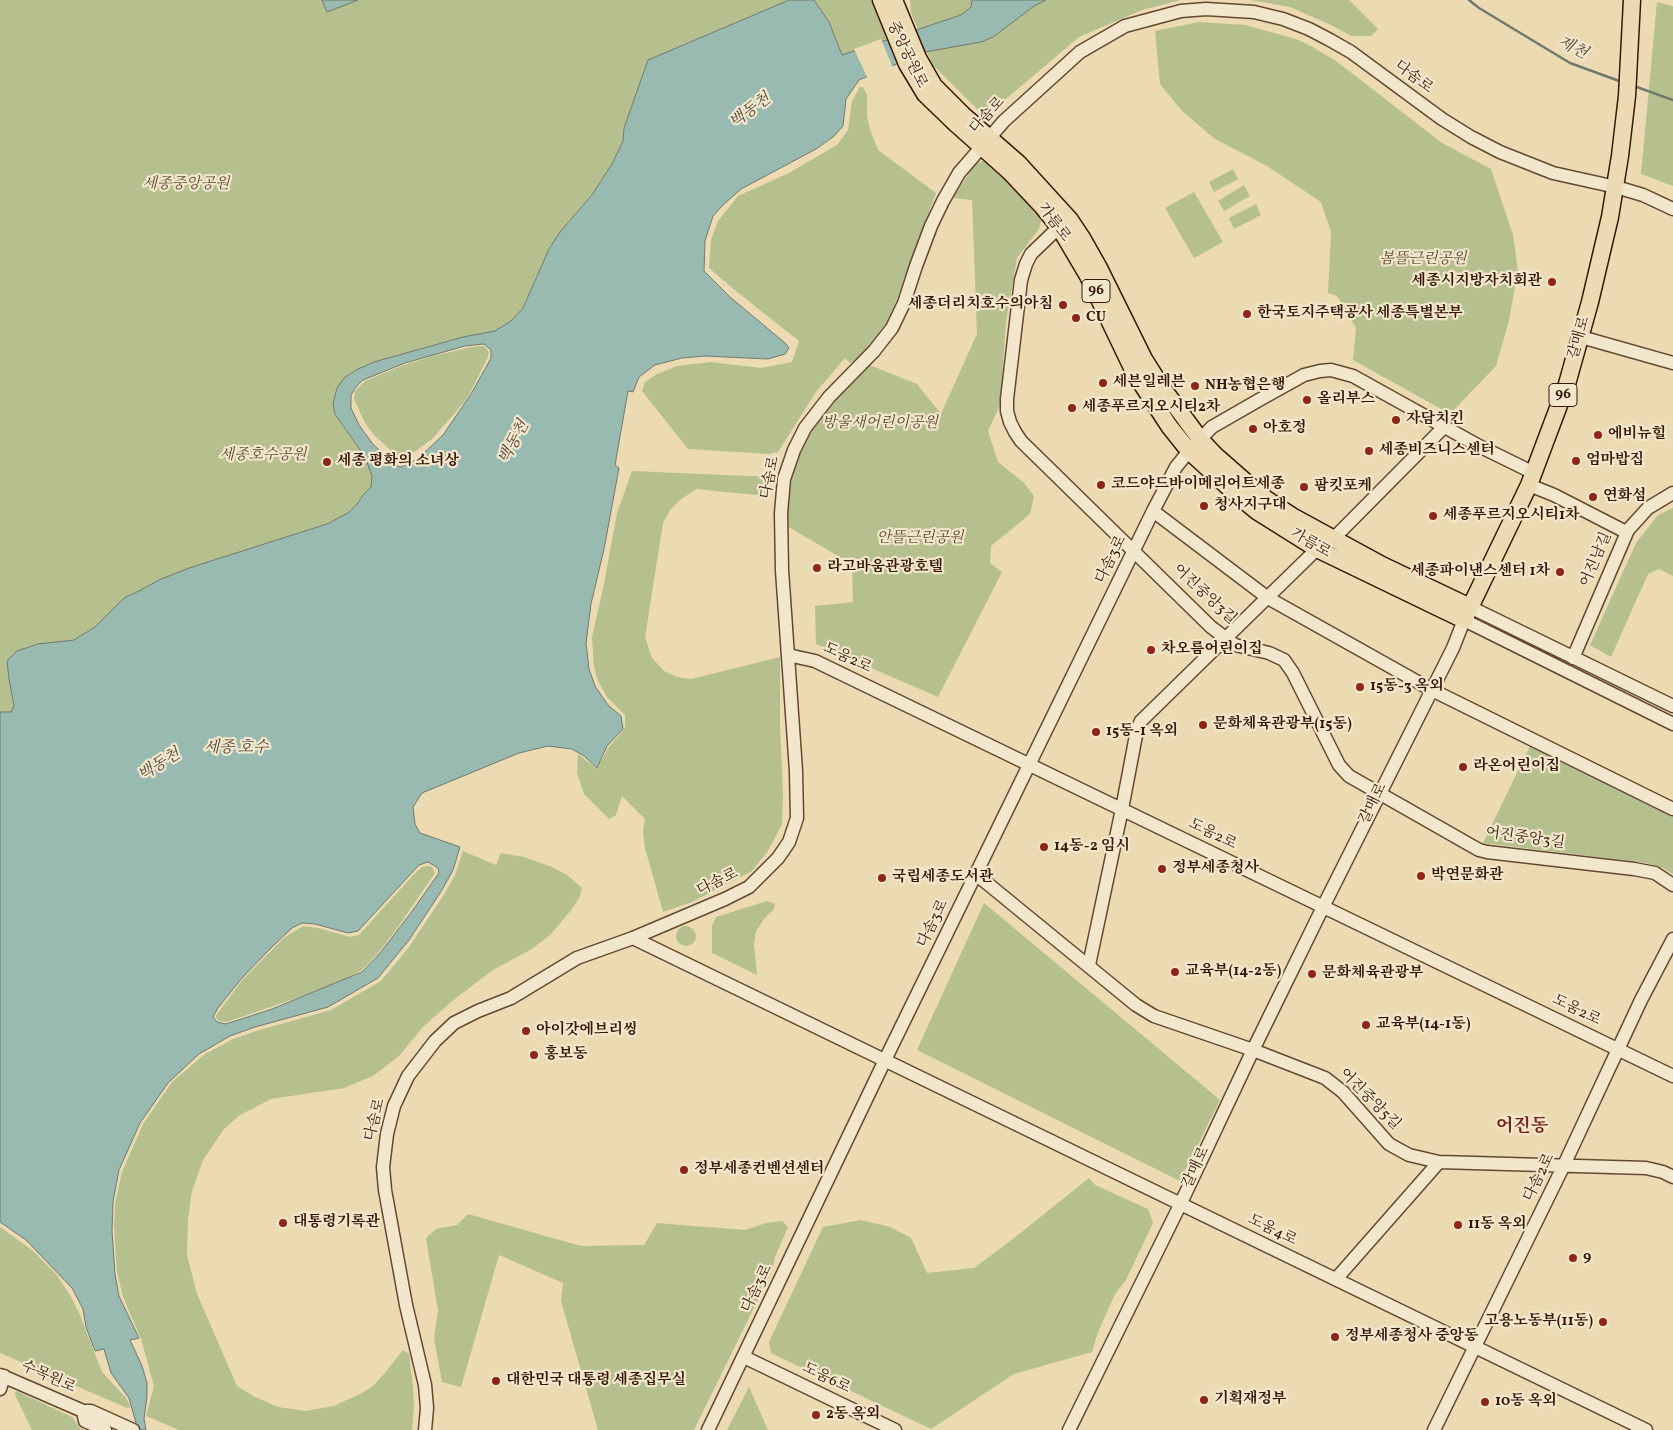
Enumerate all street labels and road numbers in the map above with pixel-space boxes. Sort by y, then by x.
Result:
street label: 중앙공원로 [882,18,930,92]
street label: 다솜로 [1390,58,1436,98]
street label: 다솜로 [967,94,1009,138]
street label: 가름로 [1033,200,1073,246]
road number: 96 [1082,280,1110,302]
street label: 갈매로 [1565,315,1595,361]
road number: 96 [1549,384,1577,406]
street label: 다솜로 [758,455,784,501]
street label: 가름로 [1287,525,1333,563]
street label: 어진남길 [1577,530,1617,590]
street label: 다솜3로 [1093,533,1131,587]
street label: 어진중앙3길 [1169,561,1239,629]
street label: 도움2로 [820,640,874,678]
street label: 갈매로 [1356,781,1392,827]
street label: 도움2로 [1185,816,1239,854]
street label: 어진중앙3길 [1484,825,1566,853]
street label: 다솜로 [695,865,741,901]
street label: 다솜3로 [915,897,953,951]
street label: 도움2로 [1549,992,1603,1030]
street label: 어진중앙5길 [1334,1065,1404,1135]
street label: 다솜로 [362,1097,390,1143]
street label: 갈매로 [1180,1144,1214,1192]
street label: 다솜2로 [1521,1151,1559,1205]
street label: 도움4로 [1244,1211,1300,1251]
street label: 다솜3로 [739,1262,777,1316]
street label: 수목원로 [18,1358,78,1398]
street label: 도움6로 [799,1360,853,1398]

